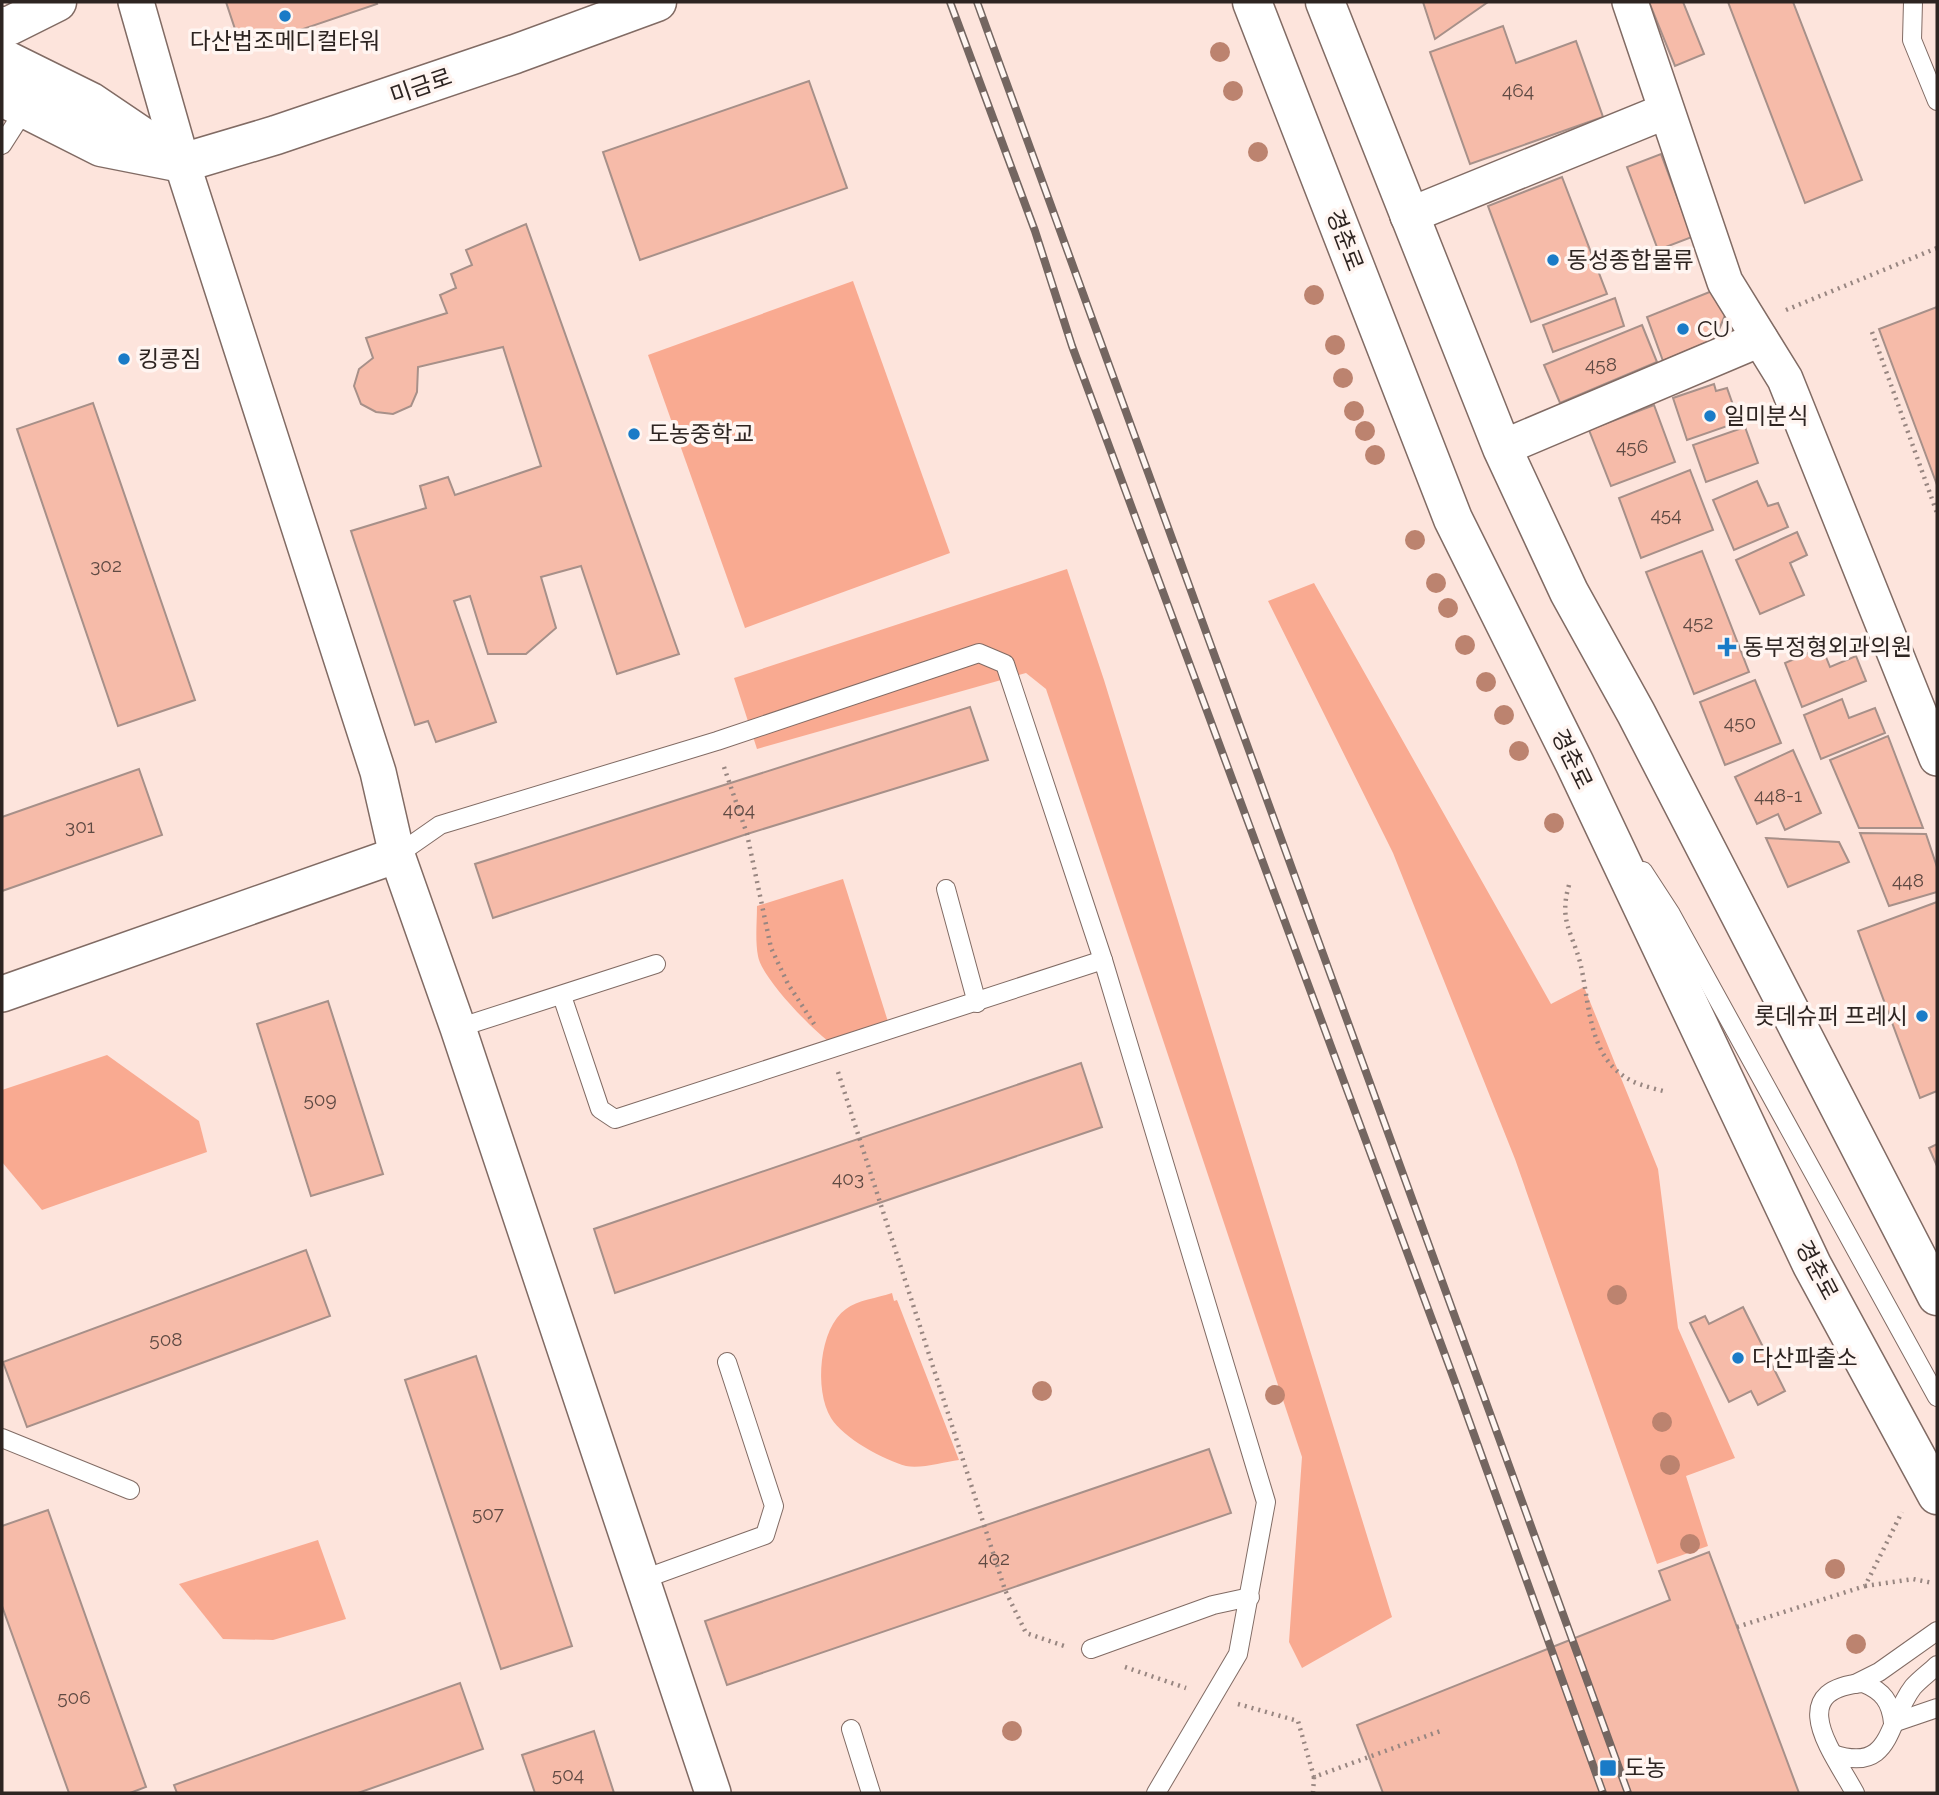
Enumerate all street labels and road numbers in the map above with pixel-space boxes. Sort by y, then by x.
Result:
street label: 미금로 [386,62,455,109]
street label: 경춘로 [1321,205,1369,274]
street label: 경춘로 [1546,724,1598,793]
street label: 경춘로 [1791,1235,1844,1304]

